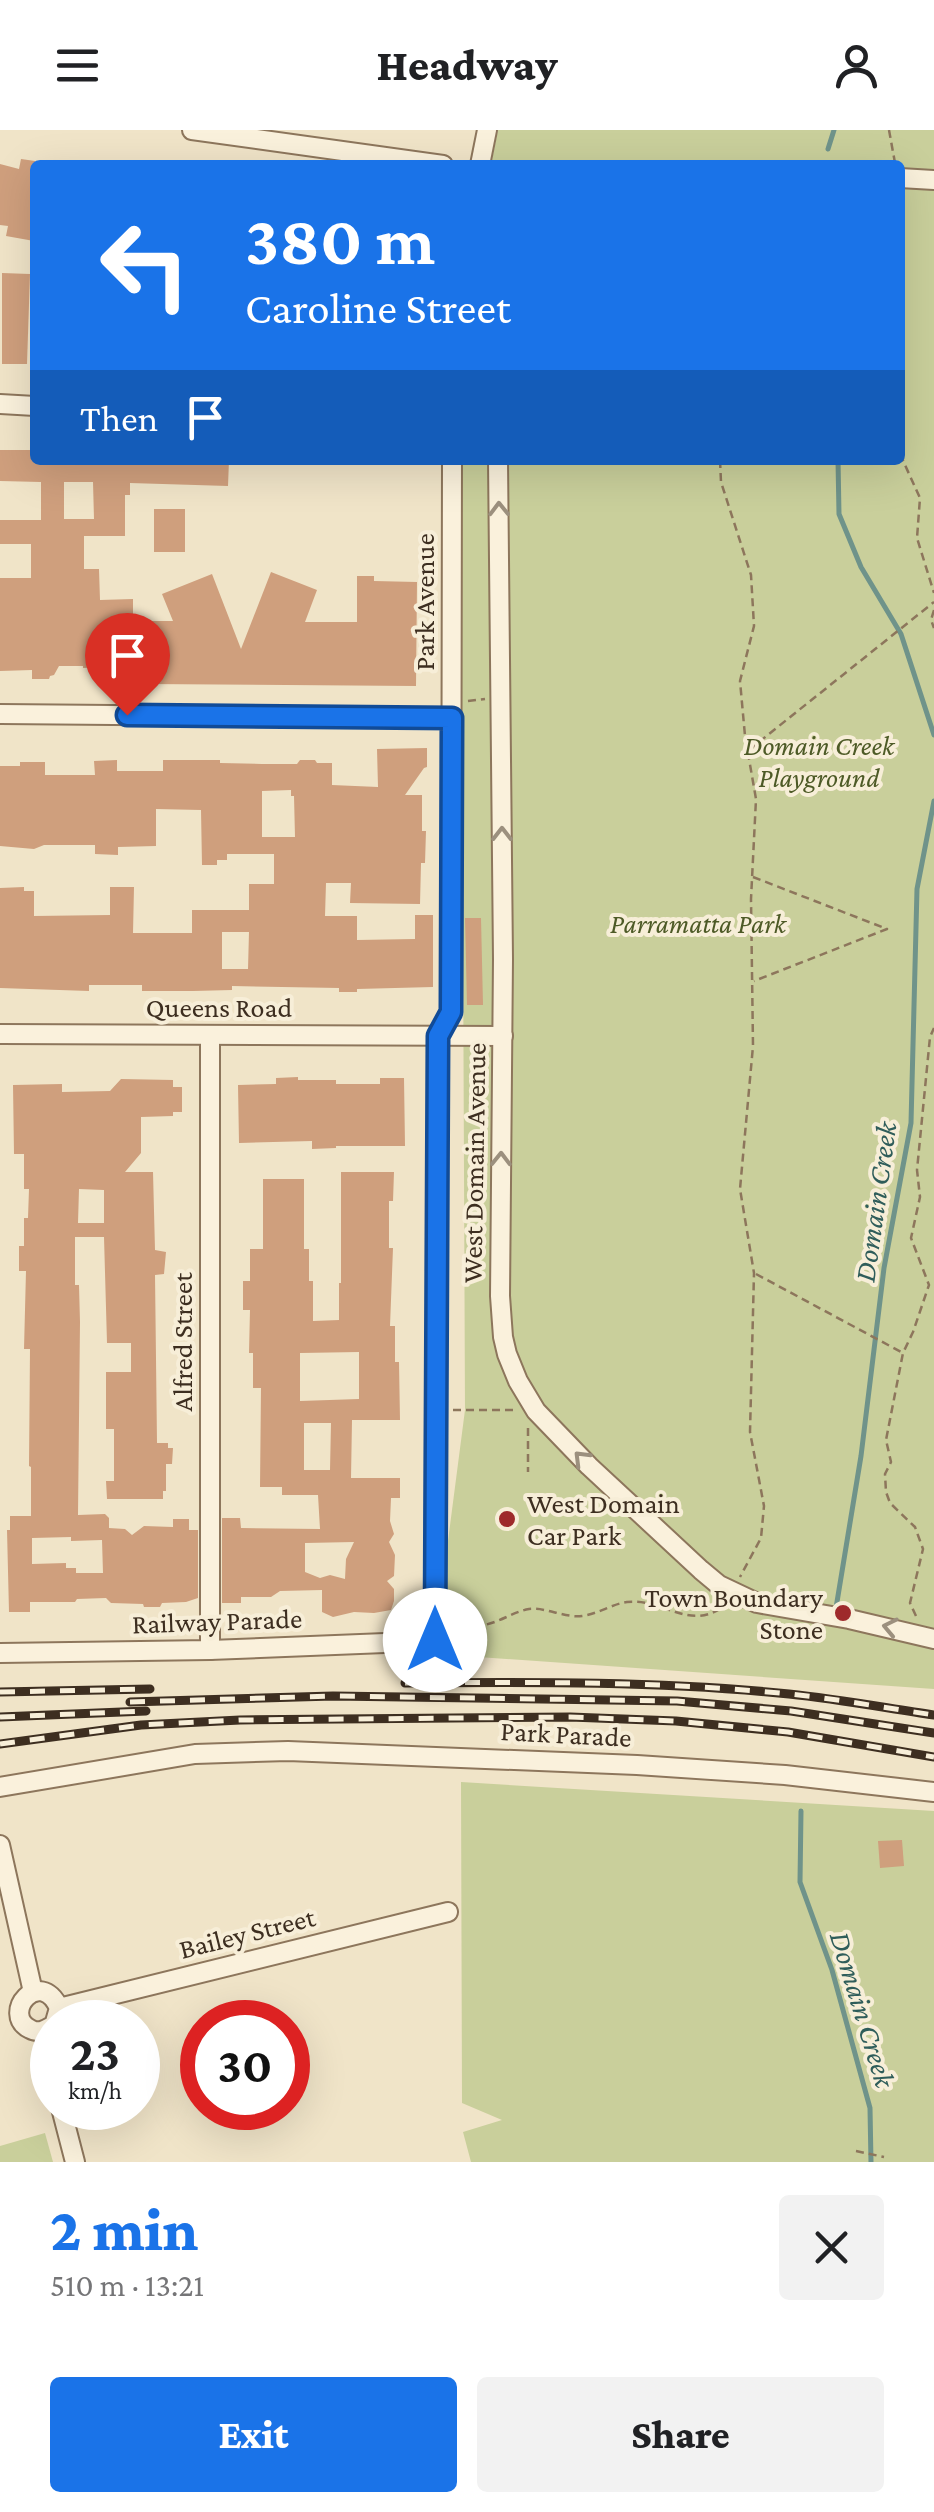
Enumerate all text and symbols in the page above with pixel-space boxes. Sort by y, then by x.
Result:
icon: menu [50,38,105,93]
icon: person [829,38,884,93]
text: Headway [376,40,558,90]
icon: left [80,200,210,330]
text: 380 m [245,201,435,279]
text: Caroline Street [245,283,511,333]
icon: arrive [178,390,233,445]
text: Then [80,397,158,439]
one-way arrow [488,500,509,516]
street label: Park Avenue [409,533,440,671]
pin [85,613,170,716]
icon: arrive [100,628,155,683]
park label: Domain Creek Playground [744,730,896,793]
one-way arrow [491,825,513,840]
park label: Parramatta Park [610,908,788,939]
street label: Queens Road [146,992,292,1023]
street label: West Domain Avenue [456,1043,492,1283]
water label: Domain Creek [847,1118,903,1284]
one-way arrow [491,1150,512,1166]
street label: Alfred Street [167,1272,198,1411]
one-way arrow [574,1452,592,1470]
place label: West Domain Car Park [527,1488,680,1551]
marker: West Domain Car Park [496,1508,518,1530]
place label: Town Boundary Stone [644,1582,824,1645]
position arrow [383,1588,487,1692]
marker: Town Boundary Stone [832,1602,854,1624]
street label: Railway Parade [131,1603,303,1639]
one-way arrow [882,1618,899,1639]
street label: Park Parade [500,1715,632,1753]
street label: Bailey Street [176,1901,319,1965]
water label: Domain Creek [824,1927,903,2093]
speed limit sign: 30 [180,2000,310,2130]
text: 23 [70,2025,120,2081]
text: km/h [68,2077,122,2104]
button: close [779,2195,884,2300]
text: 2 min [50,2196,198,2263]
text: 510 m · 13:21 [50,2267,204,2303]
button: Exit [50,2377,457,2492]
button: Share [477,2377,884,2492]

